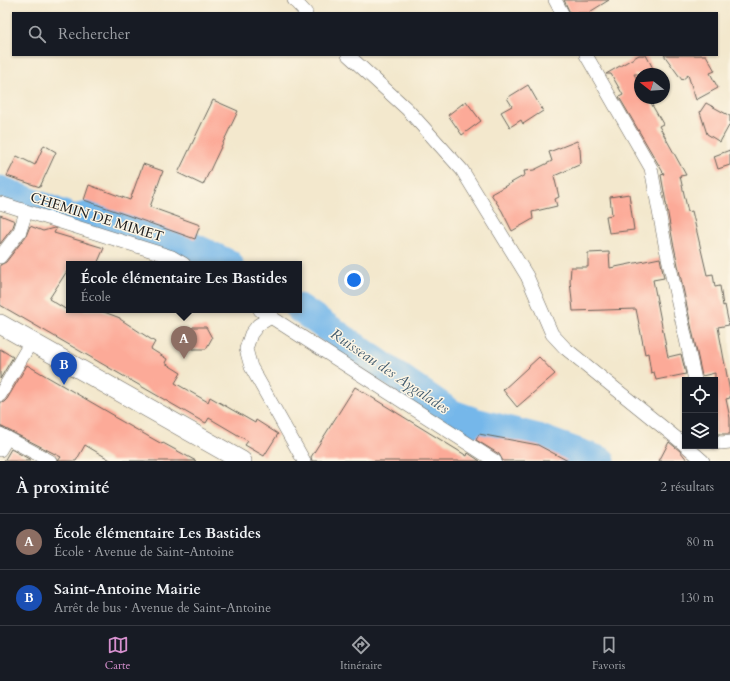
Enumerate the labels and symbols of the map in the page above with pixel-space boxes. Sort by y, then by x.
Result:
north arrow [634,68,670,104]
street label: CHEMIN DE MIMET [28,188,166,246]
your location [344,270,364,290]
water label: Ruisseau des Aygalades [327,324,453,418]
pin: A [171,326,197,359]
pin: B [51,352,77,385]

